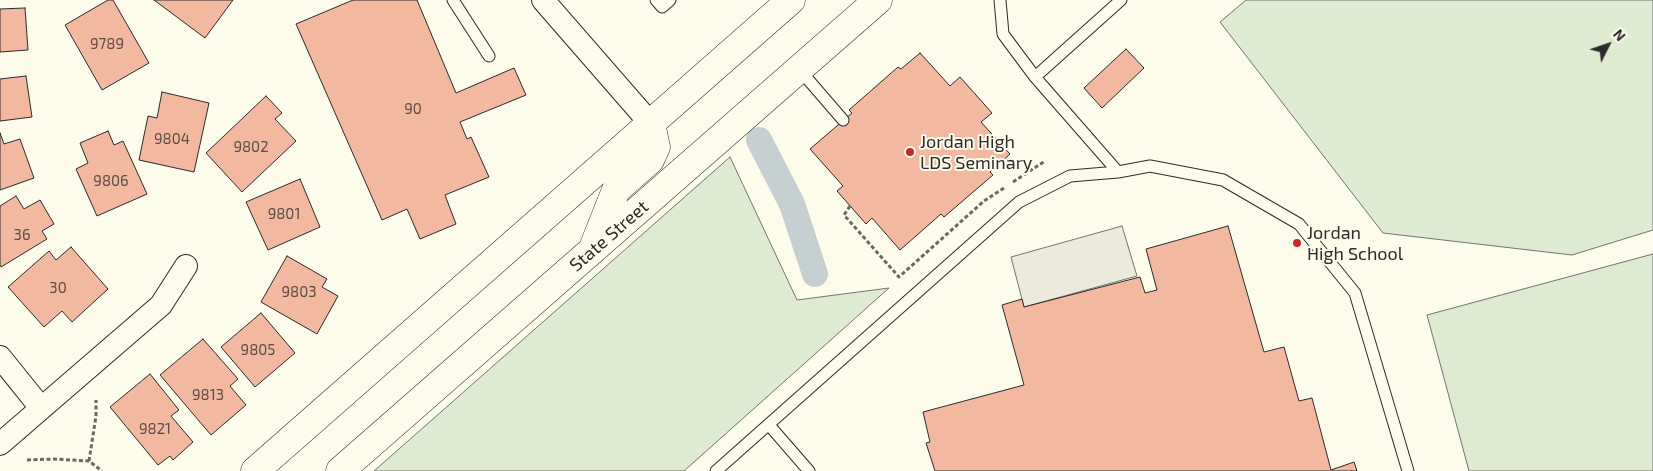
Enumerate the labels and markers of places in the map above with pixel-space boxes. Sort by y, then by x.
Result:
place label: Jordan High LDS Seminary [920,131,1032,173]
marker: Jordan High LDS Seminary [904,146,916,158]
place label: Jordan High School [1307,222,1403,264]
marker: Jordan High School [1291,237,1303,249]

